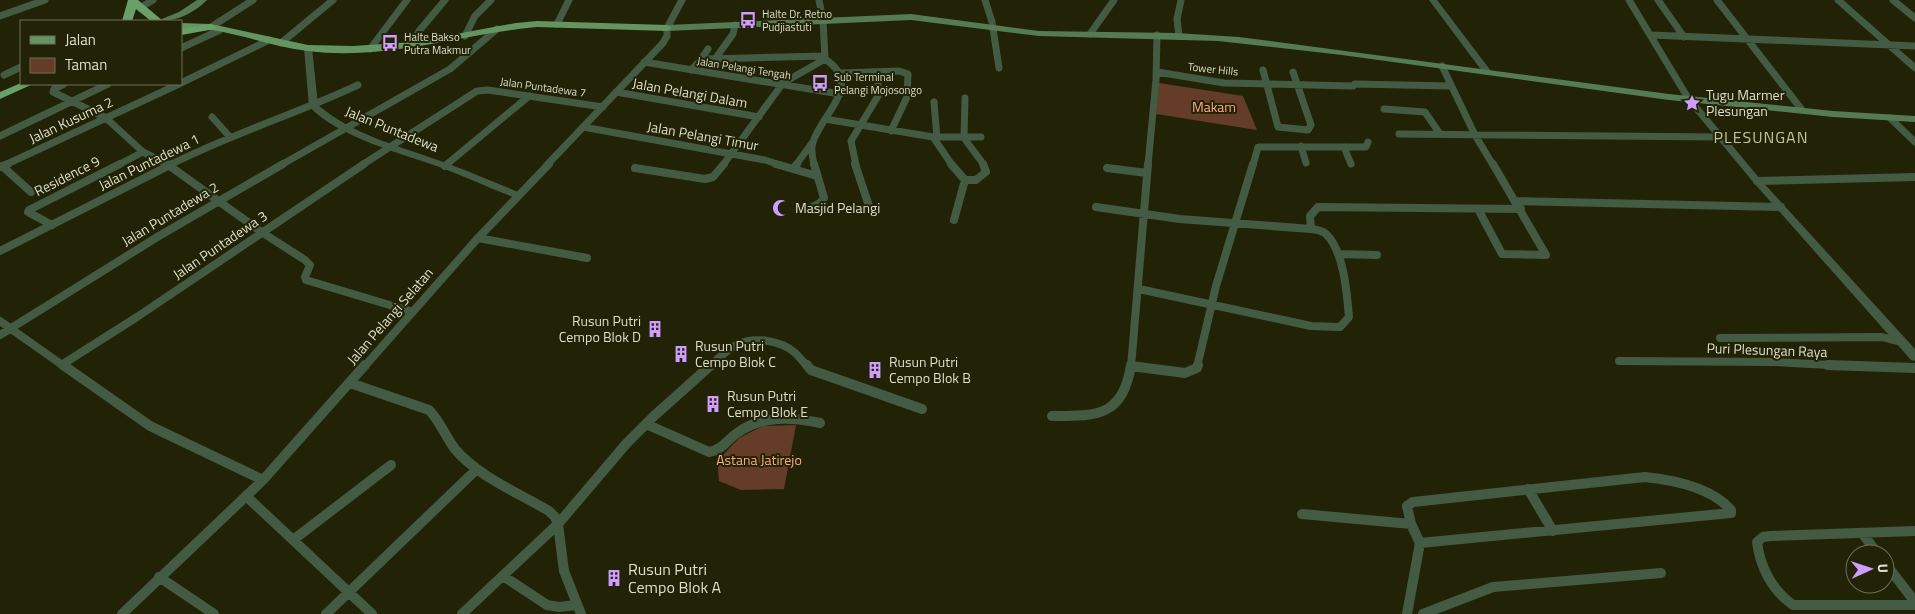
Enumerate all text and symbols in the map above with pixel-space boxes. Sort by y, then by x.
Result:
place label: Halte Dr. Retno Pudjiastuti [762,6,832,35]
bus stop icon: Halte Dr. Retno Pudjiastuti [738,10,758,30]
legend [20,20,182,85]
text: Jalan [65,28,96,51]
place label: Halte Bakso Putra Makmur [404,29,471,58]
bus stop icon: Halte Bakso Putra Makmur [380,33,400,53]
text: Taman [65,53,107,76]
street label: Jalan Pelangi Tengah [696,53,792,83]
street label: Tower Hills [1187,58,1239,80]
place label: Sub Terminal Pelangi Mojosongo [834,69,922,98]
street label: Jalan Pelangi Dalam [631,72,749,113]
street label: Jalan Puntadewa 7 [499,73,587,101]
bus stop icon: Sub Terminal Pelangi Mojosongo [810,73,830,93]
place label: Tugu Marmer Plesungan [1706,84,1785,121]
street label: Jalan Kusuma 2 [25,91,116,148]
place icon: Tugu Marmer Plesungan [1682,93,1702,113]
park label: Makam [1192,96,1236,117]
street label: Jalan Puntadewa [342,100,442,157]
street label: Jalan Pelangi Timur [646,115,761,156]
district label: PLESUNGAN [1714,125,1808,149]
street label: Jalan Puntadewa 1 [95,128,203,195]
street label: Residence 9 [30,150,103,201]
street label: Jalan Puntadewa 2 [117,176,222,251]
place label: Masjid Pelangi [795,197,880,218]
mosque icon: Masjid Pelangi [771,198,791,218]
street label: Jalan Puntadewa 3 [168,205,271,284]
street label: Jalan Pelangi Selatan [341,262,438,369]
place label: Rusun Putri Cempo Blok D [559,310,641,347]
building icon: Rusun Putri Cempo Blok D [645,319,665,339]
place label: Rusun Putri Cempo Blok C [695,335,776,372]
street label: Puri Plesungan Raya [1706,337,1828,362]
building icon: Rusun Putri Cempo Blok C [671,344,691,364]
place label: Rusun Putri Cempo Blok B [889,351,971,388]
building icon: Rusun Putri Cempo Blok B [865,360,885,380]
place label: Rusun Putri Cempo Blok E [727,385,808,422]
building icon: Rusun Putri Cempo Blok E [703,394,723,414]
park label: Astana Jatirejo [716,449,802,470]
north arrow [1845,544,1895,594]
place label: Rusun Putri Cempo Blok A [628,557,722,599]
text: U [1873,563,1894,573]
building icon: Rusun Putri Cempo Blok A [604,568,624,588]

